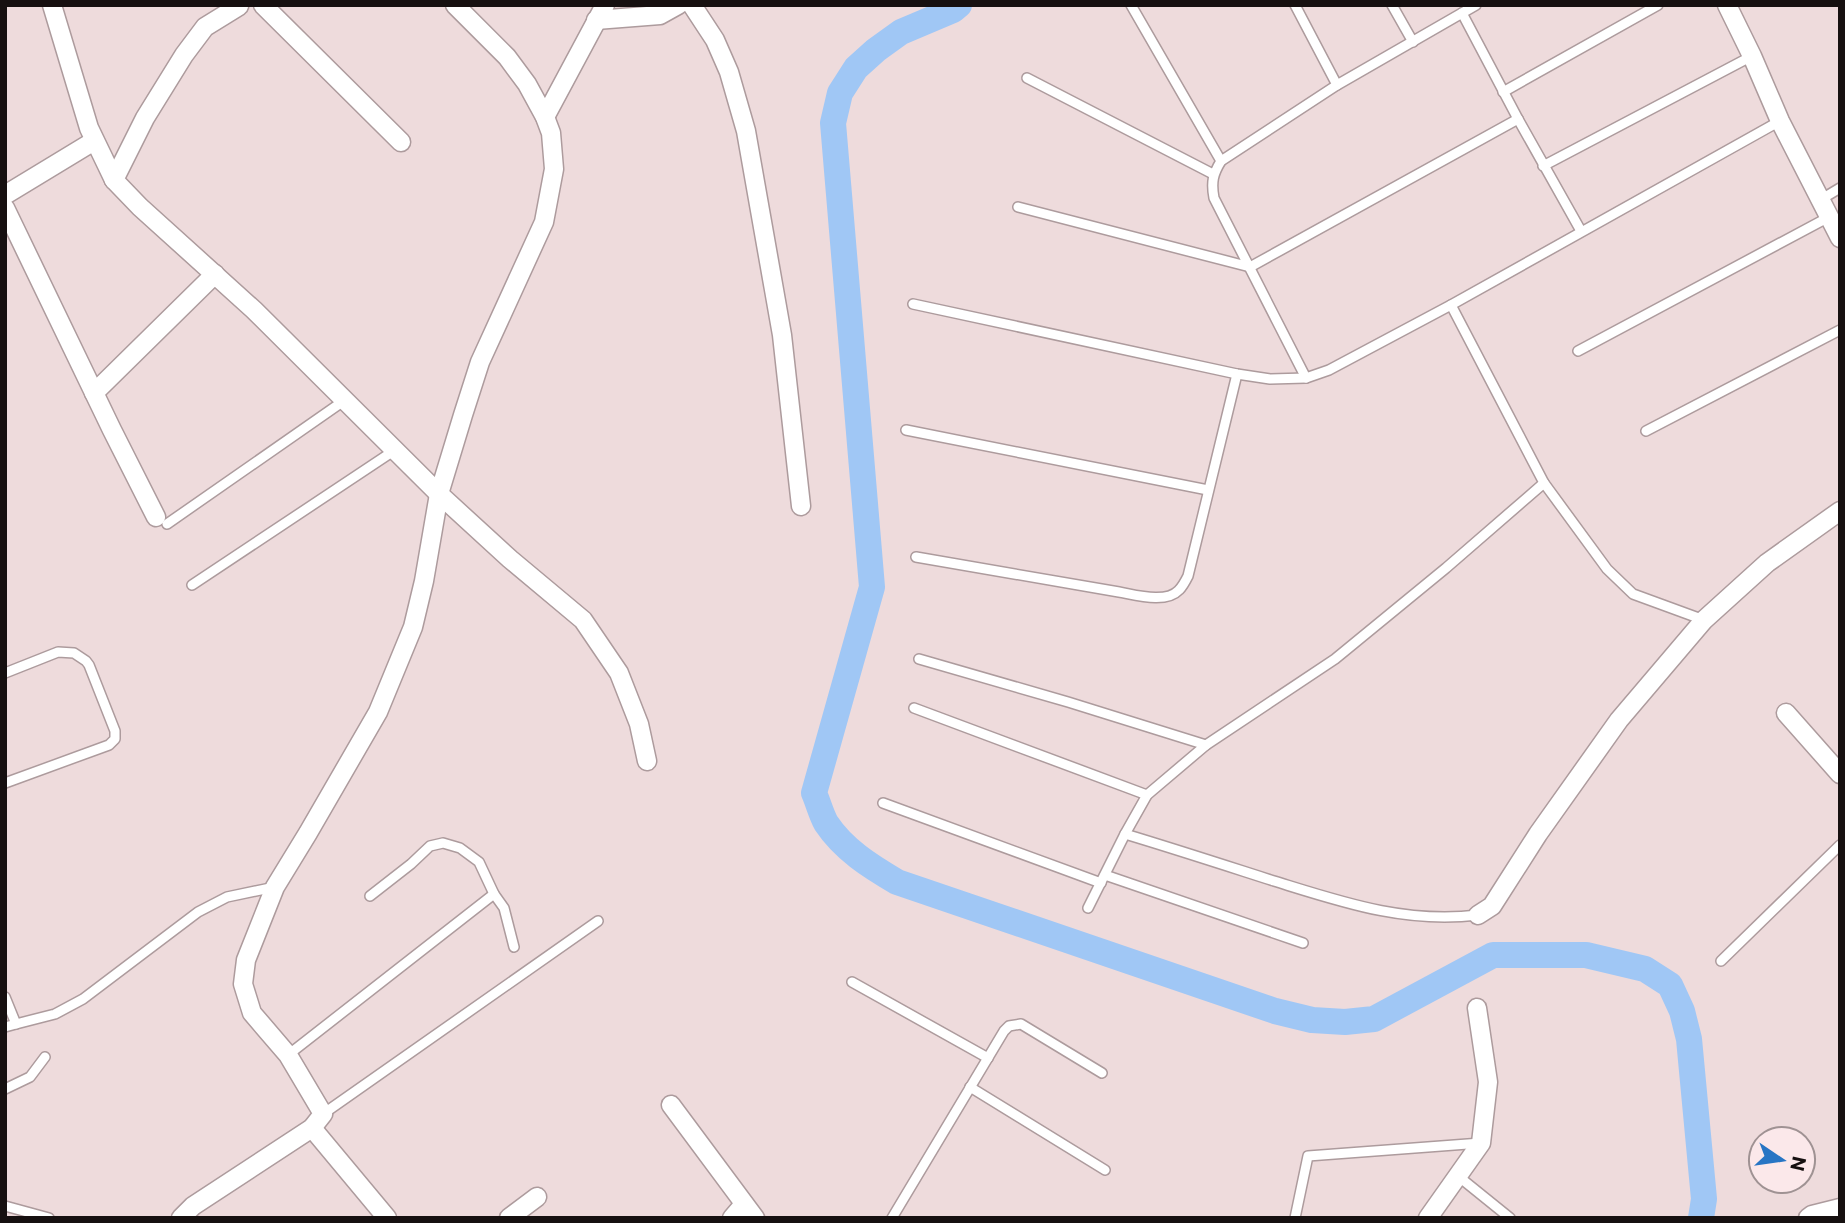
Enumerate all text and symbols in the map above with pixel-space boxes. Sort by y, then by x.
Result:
north arrow [1747,1125,1817,1195]
text: N [1786,1154,1812,1173]

